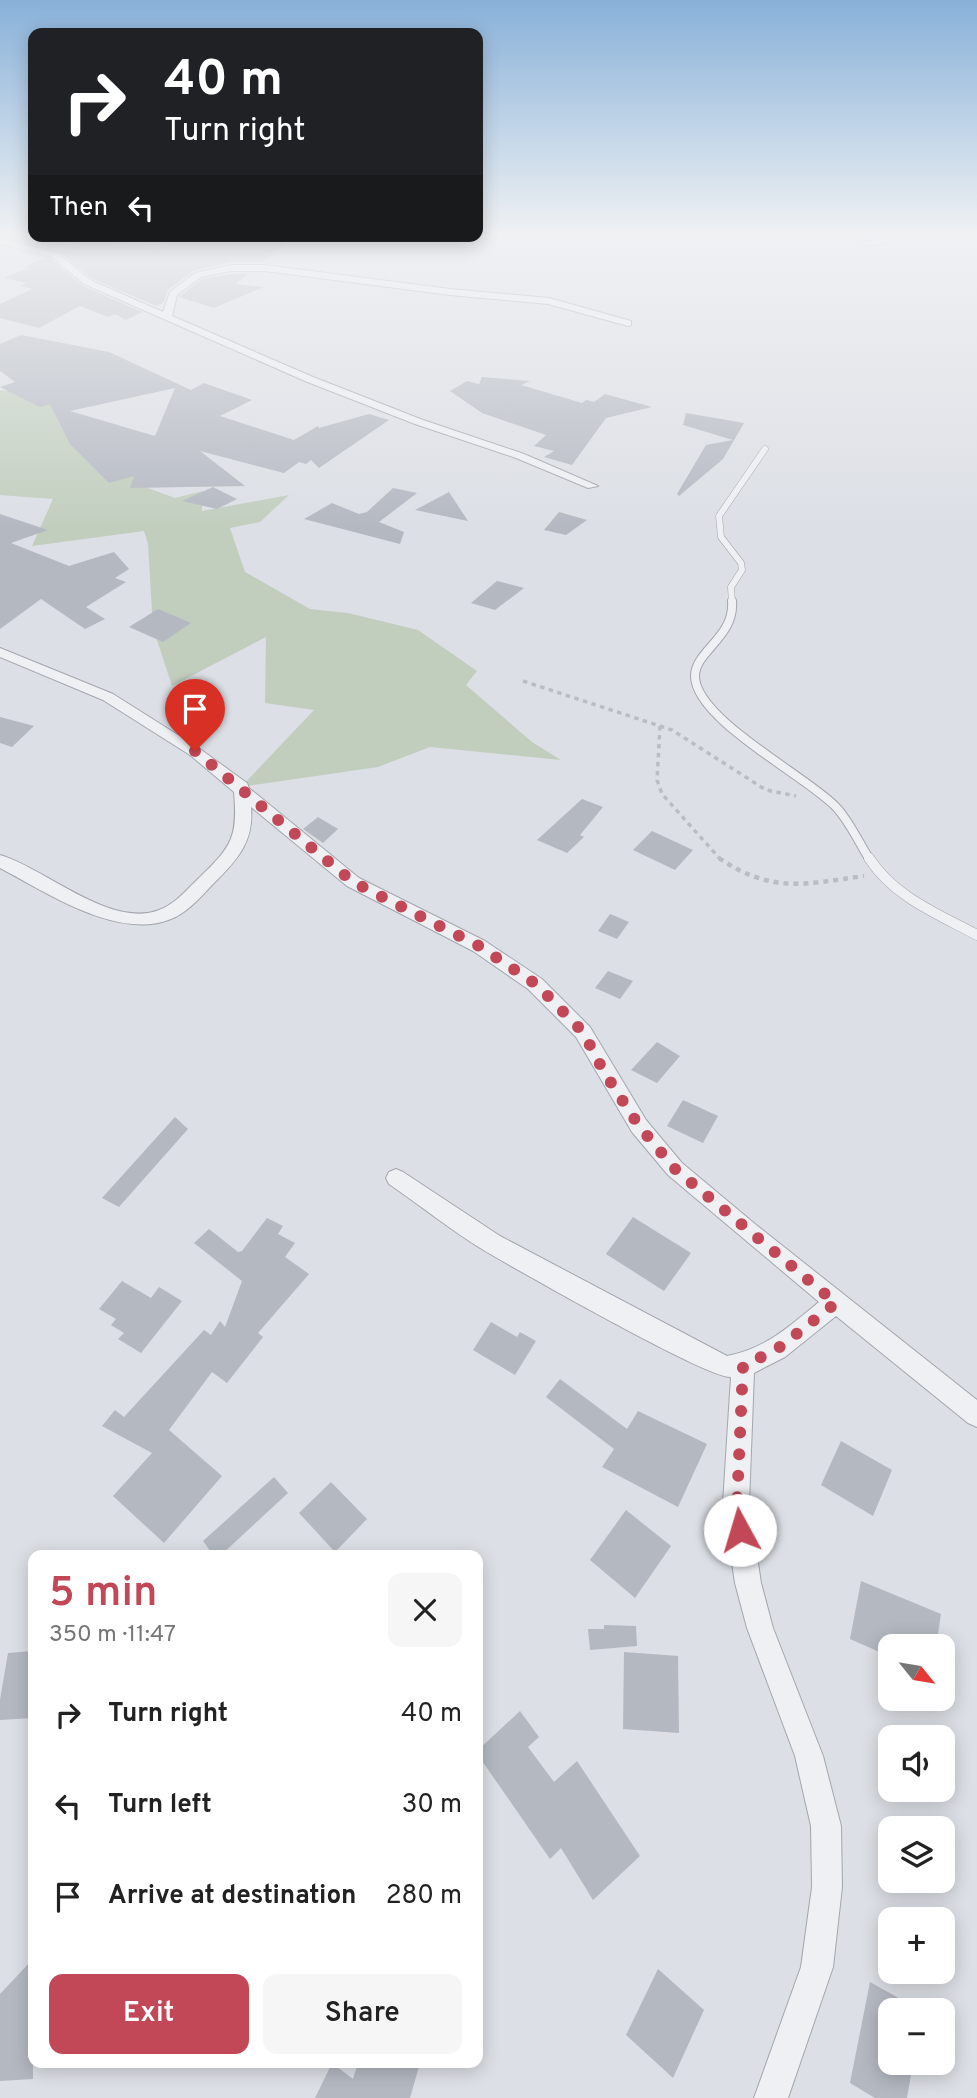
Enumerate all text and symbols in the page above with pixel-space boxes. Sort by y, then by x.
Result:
text: 40 m [164,51,283,113]
icon: right [49,56,140,147]
text: Turn right [164,112,306,152]
icon: left [122,189,160,227]
text: Then [49,192,108,225]
pin [165,679,225,751]
icon: arrive [176,690,214,728]
position arrow [703,1493,777,1567]
text: 5 min [49,1568,157,1621]
button: close [388,1573,462,1647]
text: 350 m · 11:47 [49,1621,176,1650]
north arrow [878,1634,956,1712]
map controls [878,1634,955,2075]
icon: right [49,1696,87,1734]
text: Turn right [108,1698,228,1731]
text: 40 m [401,1698,462,1731]
button: sound [878,1725,955,1802]
icon: left [49,1787,87,1825]
text: Turn left [108,1789,212,1822]
text: 30 m [402,1789,462,1822]
button: layers [878,1816,955,1893]
icon: arrive [49,1878,87,1916]
text: Arrive at destination [108,1880,356,1913]
text: 280 m [386,1880,462,1913]
button: + [878,1907,955,1984]
button: Exit [49,1974,249,2054]
button: Share [263,1974,462,2054]
button: − [878,1998,955,2075]

